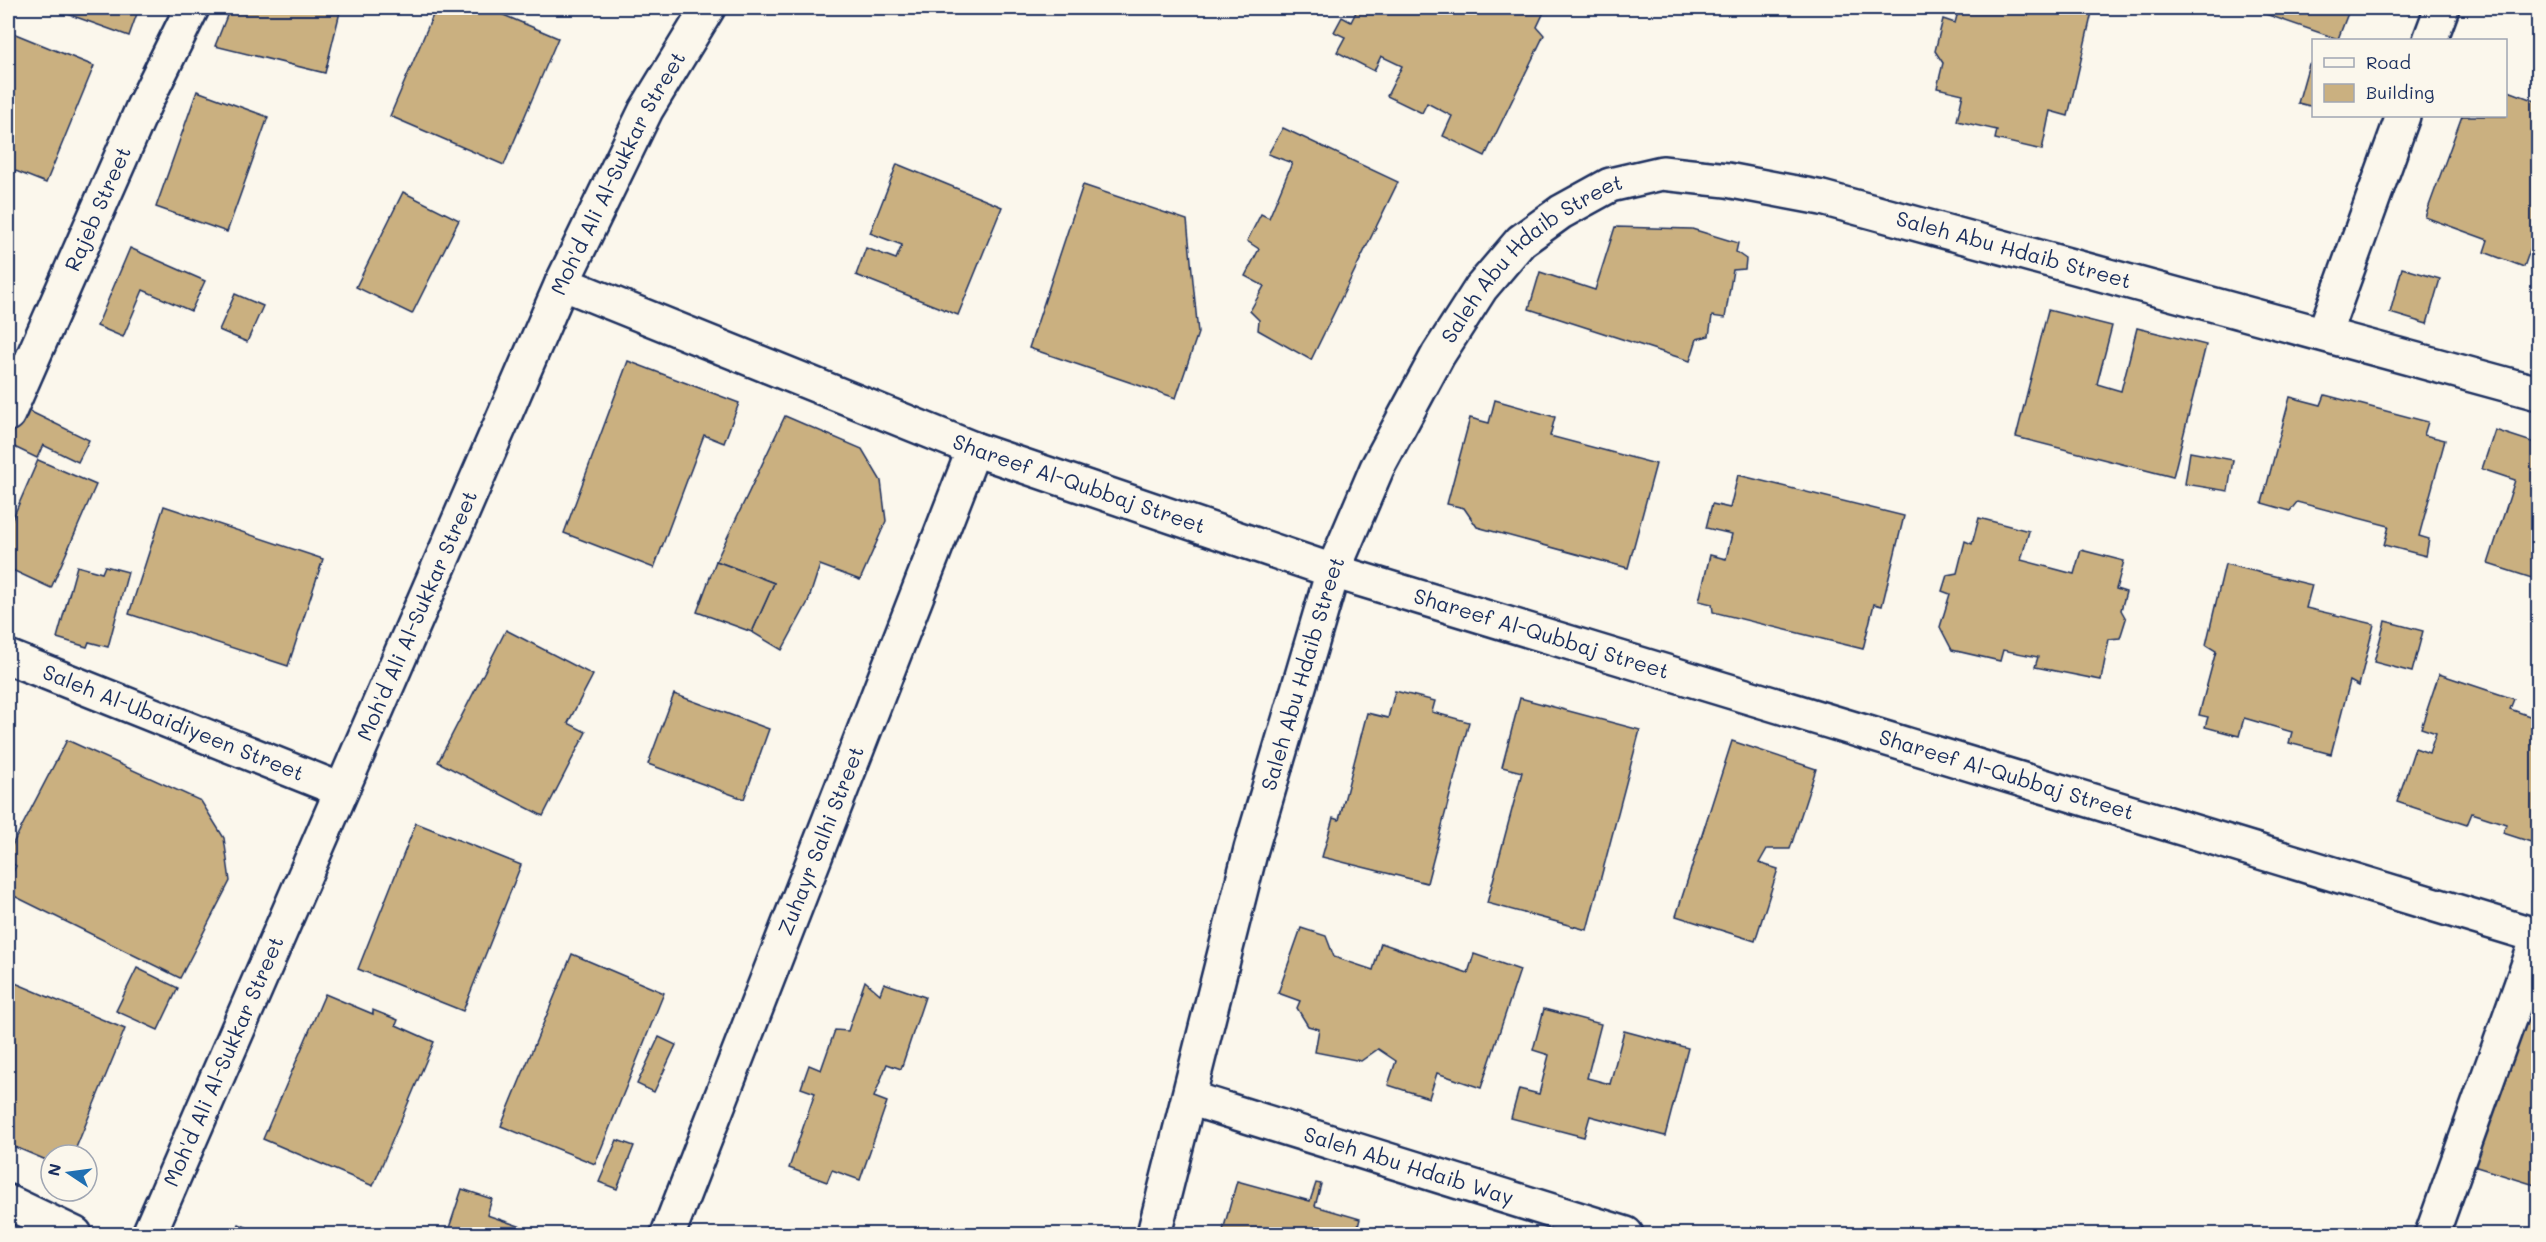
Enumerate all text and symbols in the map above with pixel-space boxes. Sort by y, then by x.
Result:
legend [2312,39,2507,117]
street label: Moh'd Ali Al-Sukkar Street [543,46,691,299]
text: Road [2366,50,2411,74]
text: Building [2366,80,2434,104]
street label: Rajeb Street [58,142,136,275]
street label: Saleh Abu Hdaib Street [1434,168,1625,348]
street label: Saleh Abu Hdaib Street [1893,204,2135,294]
street label: Shareef Al-Qubbaj Street [949,427,1209,539]
street label: Moh'd Ali Al-Sukkar Street [350,486,482,745]
street label: Saleh Abu Hdaib Street [1254,552,1350,793]
street label: Shareef Al-Qubbaj Street [1411,581,1673,684]
street label: Saleh Al-Ubaidiyeen Street [39,657,309,786]
street label: Shareef Al-Qubbaj Street [1876,722,2138,825]
street label: Zuhayr Salhi Street [771,742,869,939]
street label: Moh'd Ali Al-Sukkar Street [156,932,289,1190]
street label: Saleh Abu Hdaib Way [1301,1120,1517,1210]
north arrow [39,1143,99,1203]
text: N [42,1161,65,1178]

